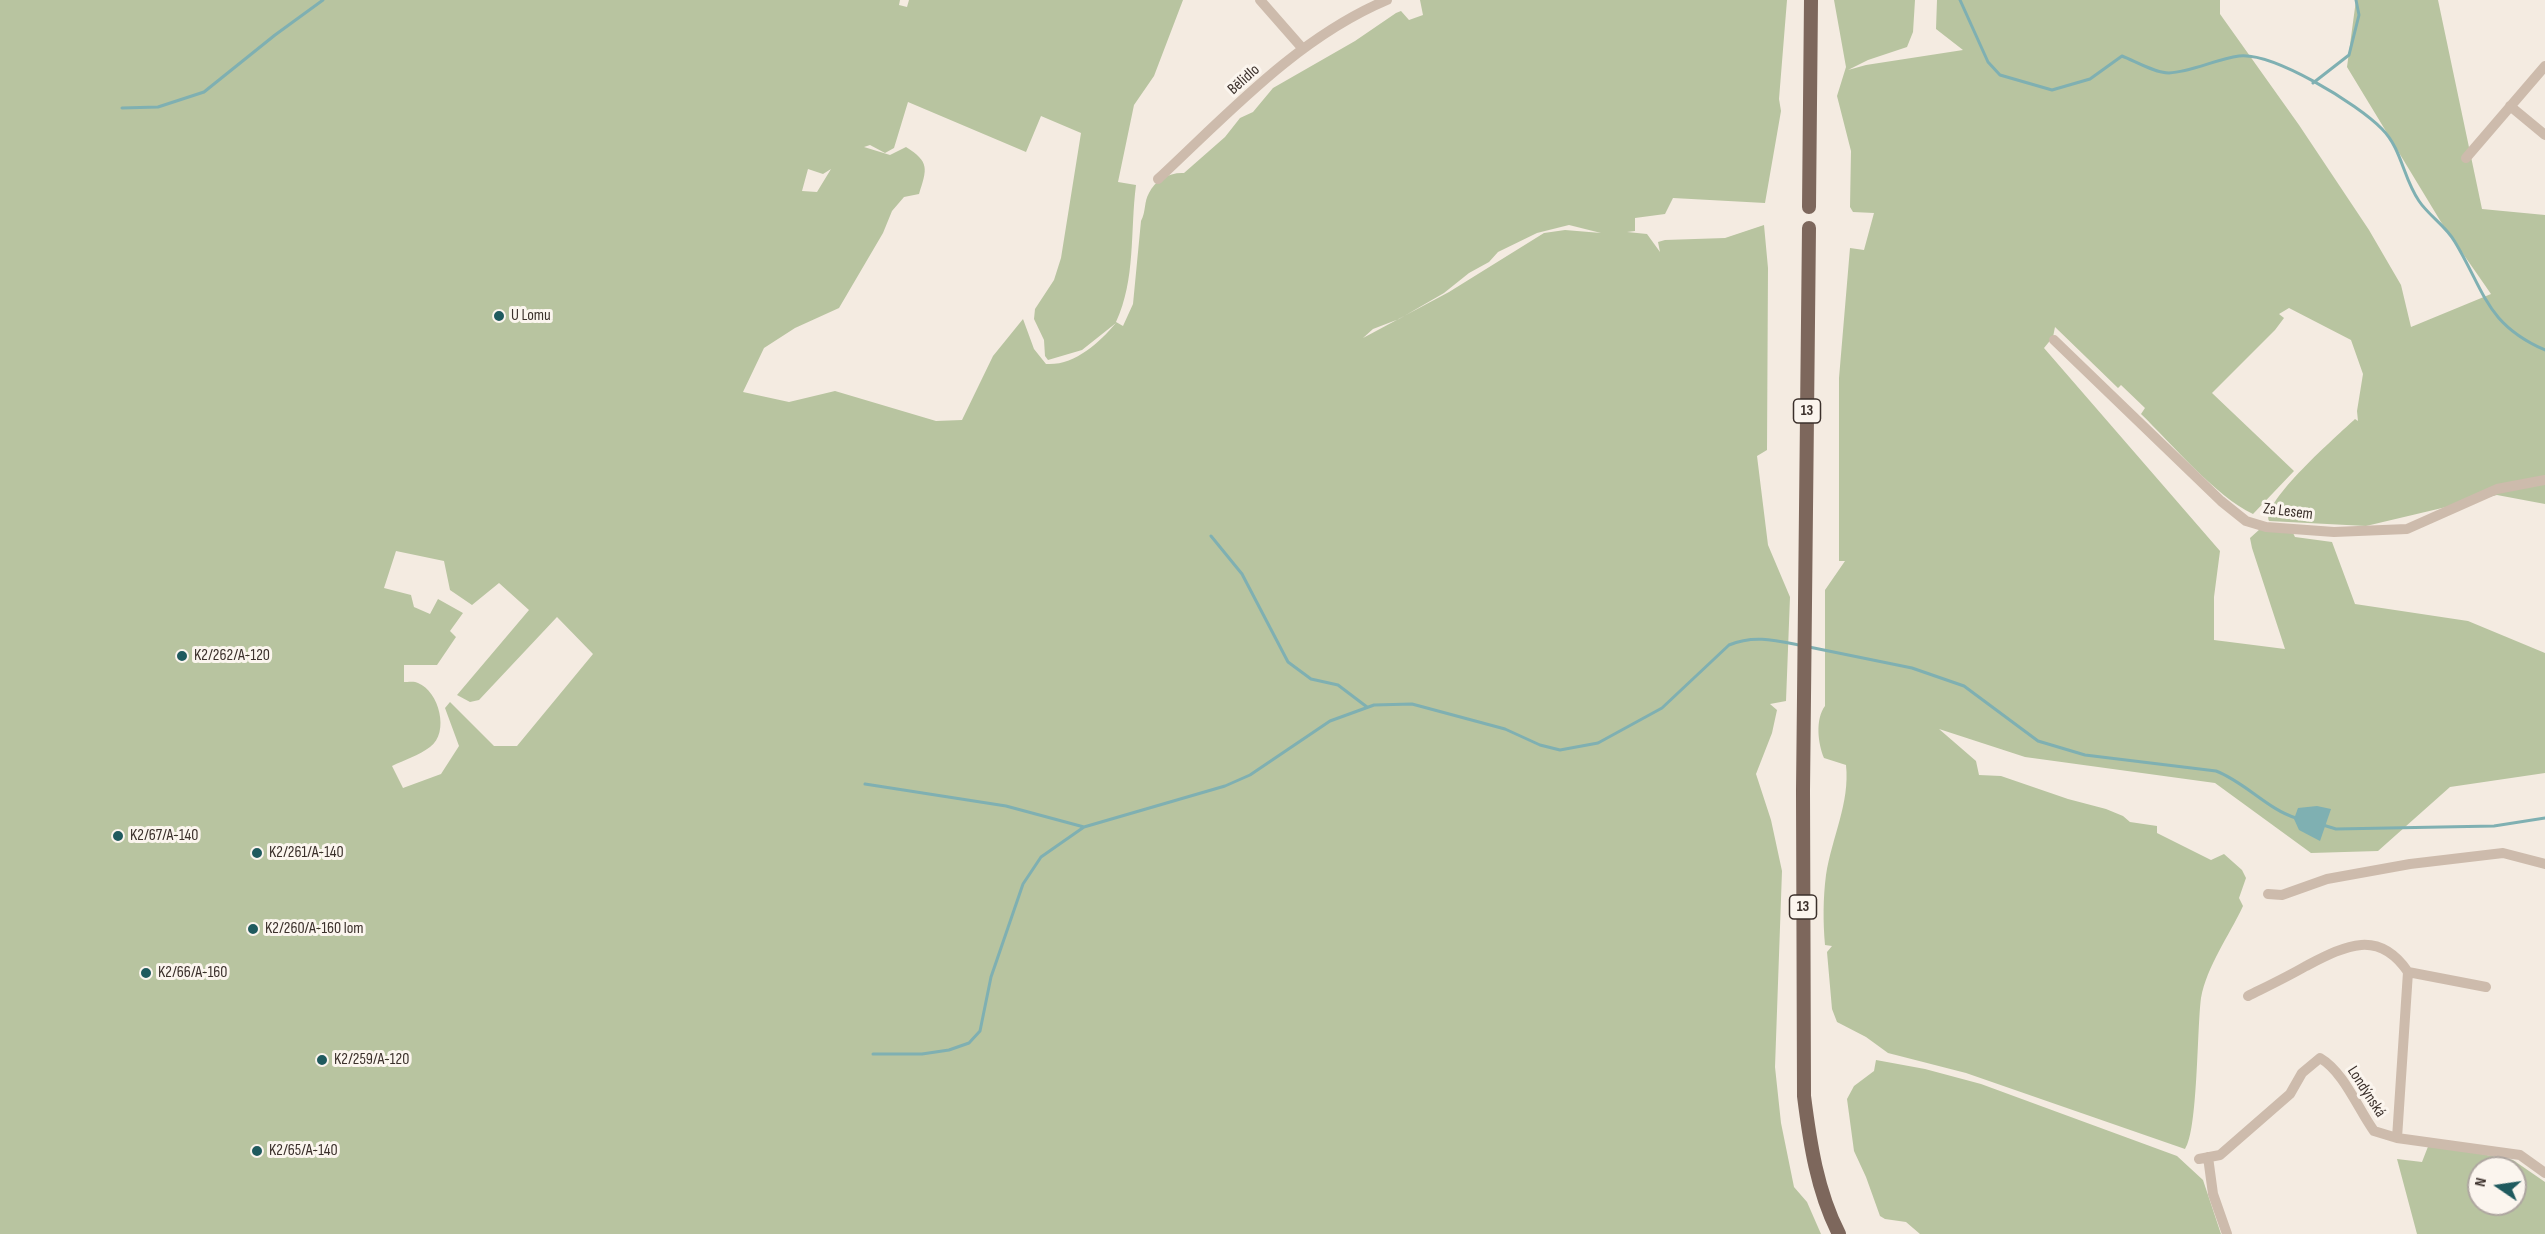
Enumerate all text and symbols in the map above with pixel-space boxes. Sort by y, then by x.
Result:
street label: Bělidlo [1224,61,1264,99]
place label: U Lomu [511,306,551,326]
marker: U Lomu [492,309,506,323]
road number: 13 [1794,399,1820,423]
street label: Za Lesem [2262,499,2314,525]
place label: K2/262/A-120 [194,646,270,666]
marker: K2/262/A-120 [175,649,189,663]
place label: K2/67/A-140 [130,826,198,846]
marker: K2/67/A-140 [111,829,125,843]
place label: K2/261/A-140 [269,843,344,863]
marker: K2/261/A-140 [250,846,264,860]
road number: 13 [1790,895,1816,919]
place label: K2/260/A-160 lom [265,919,364,939]
marker: K2/260/A-160 lom [246,922,260,936]
place label: K2/66/A-160 [158,963,227,983]
marker: K2/66/A-160 [139,966,153,980]
place label: K2/259/A-120 [334,1050,409,1070]
marker: K2/259/A-120 [315,1053,329,1067]
street label: Londýnská [2342,1063,2390,1121]
place label: K2/65/A-140 [269,1141,338,1161]
marker: K2/65/A-140 [250,1144,264,1158]
north arrow [2467,1156,2527,1216]
text: N [2471,1176,2491,1189]

